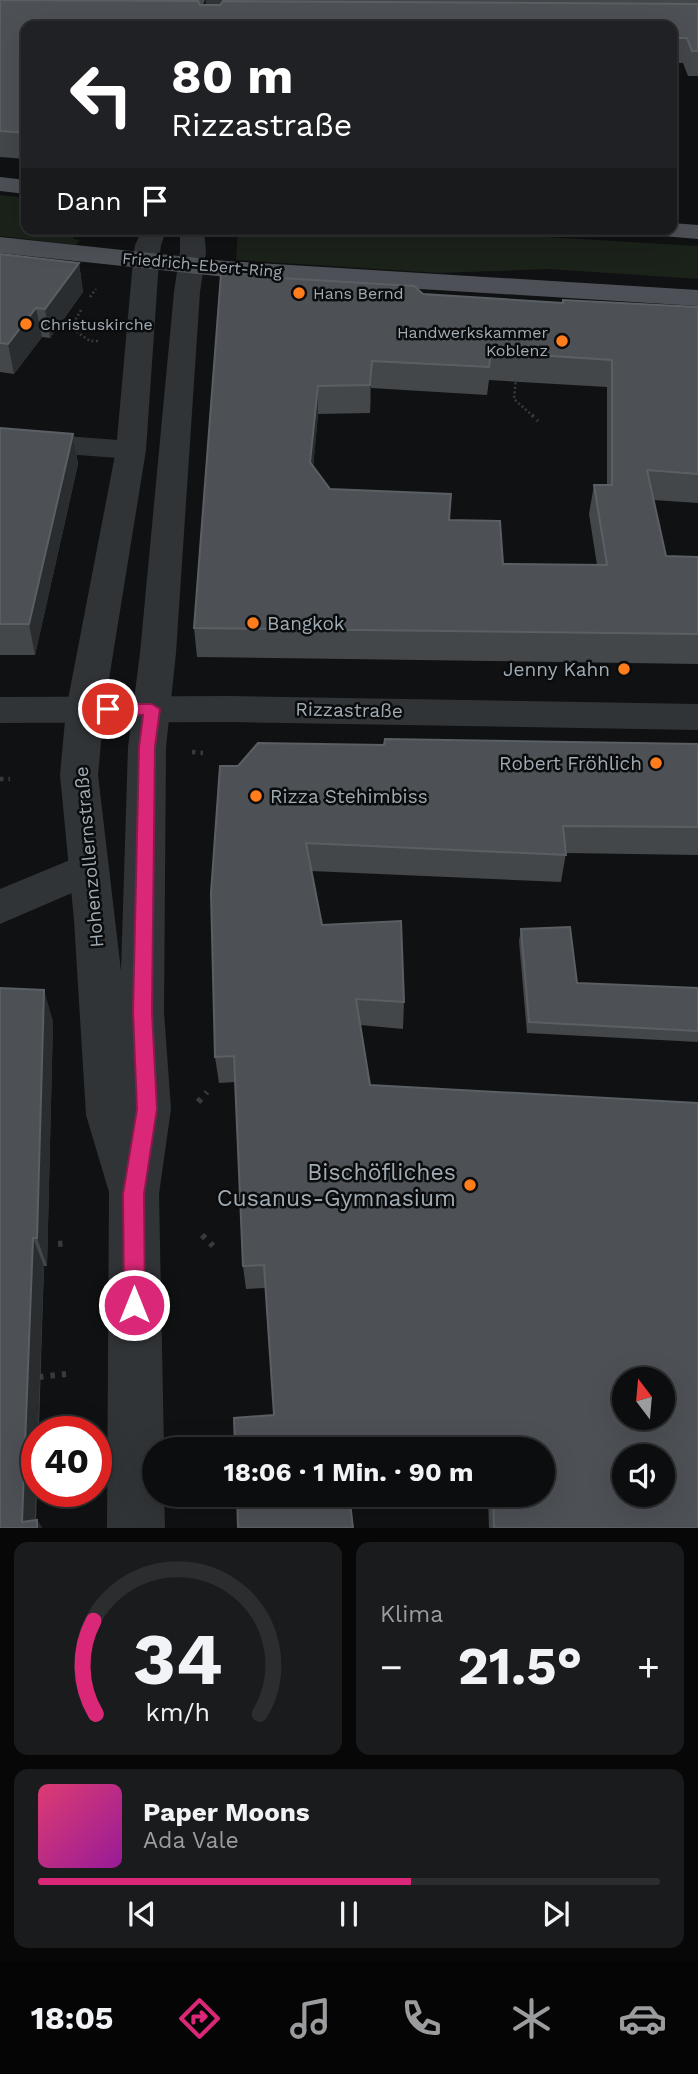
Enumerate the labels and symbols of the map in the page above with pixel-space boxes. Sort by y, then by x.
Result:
street label: Friedrich-Ebert-Ring [121,249,283,281]
place label: Hans Bernd [313,284,404,303]
marker: Hans Bernd [291,285,307,301]
place label: Christuskirche [40,315,153,334]
marker: Christuskirche [18,316,34,332]
place label: Handwerkskammer Koblenz [397,323,548,360]
marker: Handwerkskammer Koblenz [554,333,570,349]
place label: Bangkok [267,612,345,635]
marker: Bangkok [245,615,261,631]
place label: Jenny Kahn [503,658,610,681]
marker: Jenny Kahn [616,661,632,677]
pin [78,679,138,739]
street label: Rizzastraße [295,698,403,722]
place label: Robert Fröhlich [499,752,642,775]
marker: Robert Fröhlich [648,755,664,771]
street label: Hohenzollernstraße [70,765,108,949]
place label: Rizza Stehimbiss [270,785,428,808]
marker: Rizza Stehimbiss [248,788,264,804]
place label: Bischöfliches Cusanus-Gymnasium [217,1159,456,1212]
marker: Bischöfliches Cusanus-Gymnasium [462,1177,478,1193]
position arrow [97,1268,171,1342]
north arrow [612,1367,676,1430]
speed limit sign: 40 [21,1416,112,1507]

